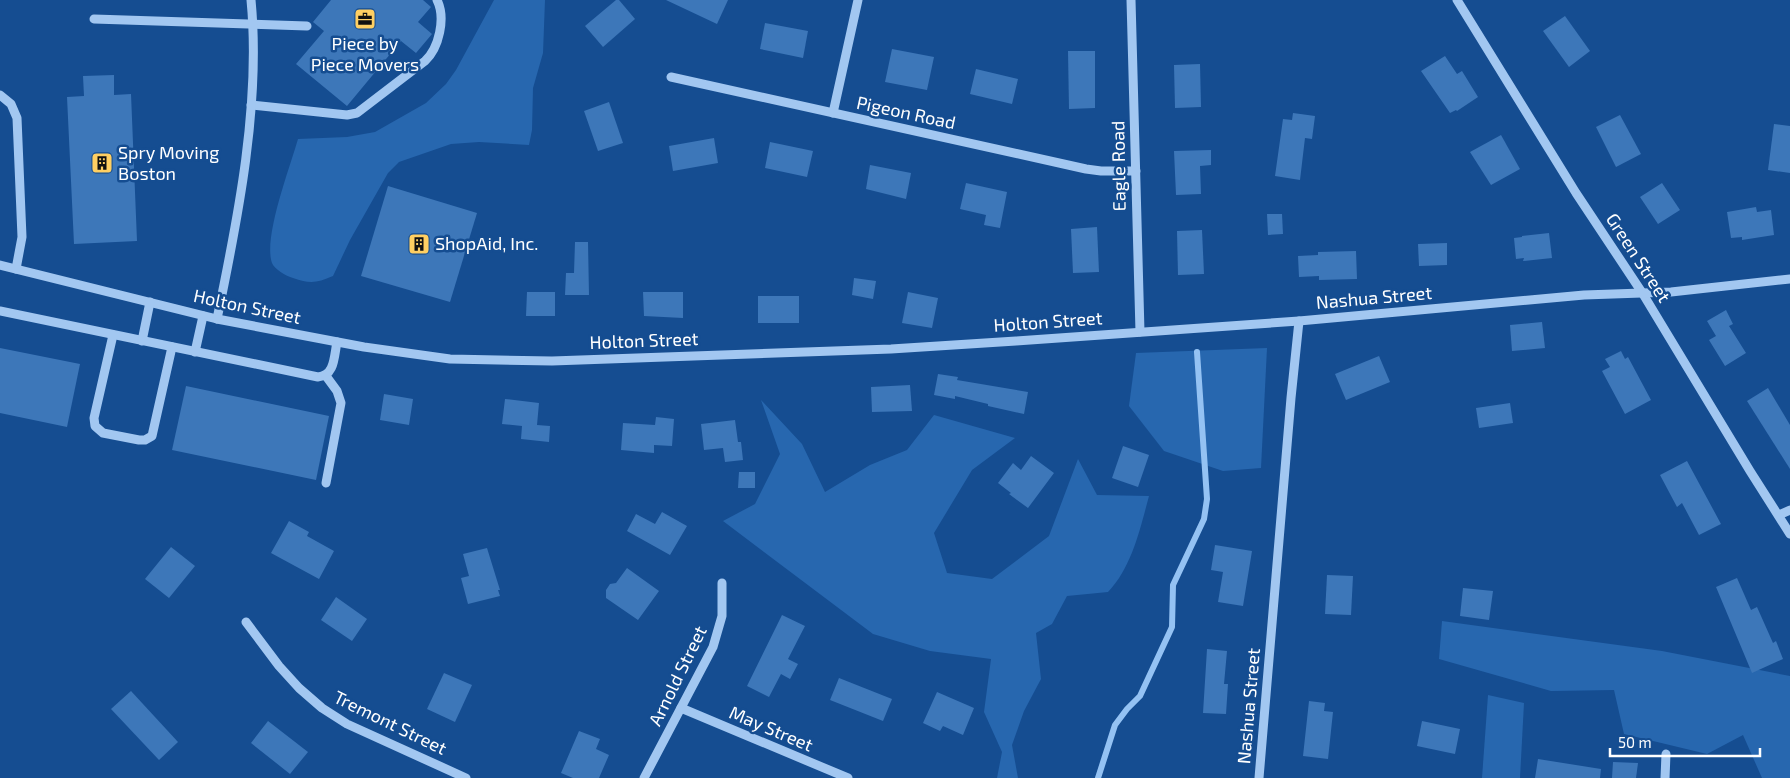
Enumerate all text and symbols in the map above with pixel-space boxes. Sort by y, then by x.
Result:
office icon: Piece by Piece Movers [353,7,377,31]
place label: Piece by Piece Movers [311,32,419,75]
street label: Pigeon Road [855,91,958,133]
street label: Eagle Road [1106,121,1130,211]
place label: Spry Moving Boston [118,141,219,184]
building icon: Spry Moving Boston [90,151,114,175]
street label: Green Street [1602,209,1676,306]
building icon: ShopAid, Inc. [407,232,431,256]
place label: ShopAid, Inc. [435,232,538,254]
street label: Nashua Street [1315,281,1433,313]
street label: Holton Street [192,284,303,328]
street label: Holton Street [993,306,1103,336]
street label: Holton Street [589,327,699,353]
street label: Arnold Street [643,622,711,729]
street label: Nashua Street [1232,647,1264,765]
street label: Tremont Street [330,685,451,759]
street label: May Street [726,701,817,756]
scale bar [1610,726,1760,758]
text: 50 m [1618,733,1652,751]

